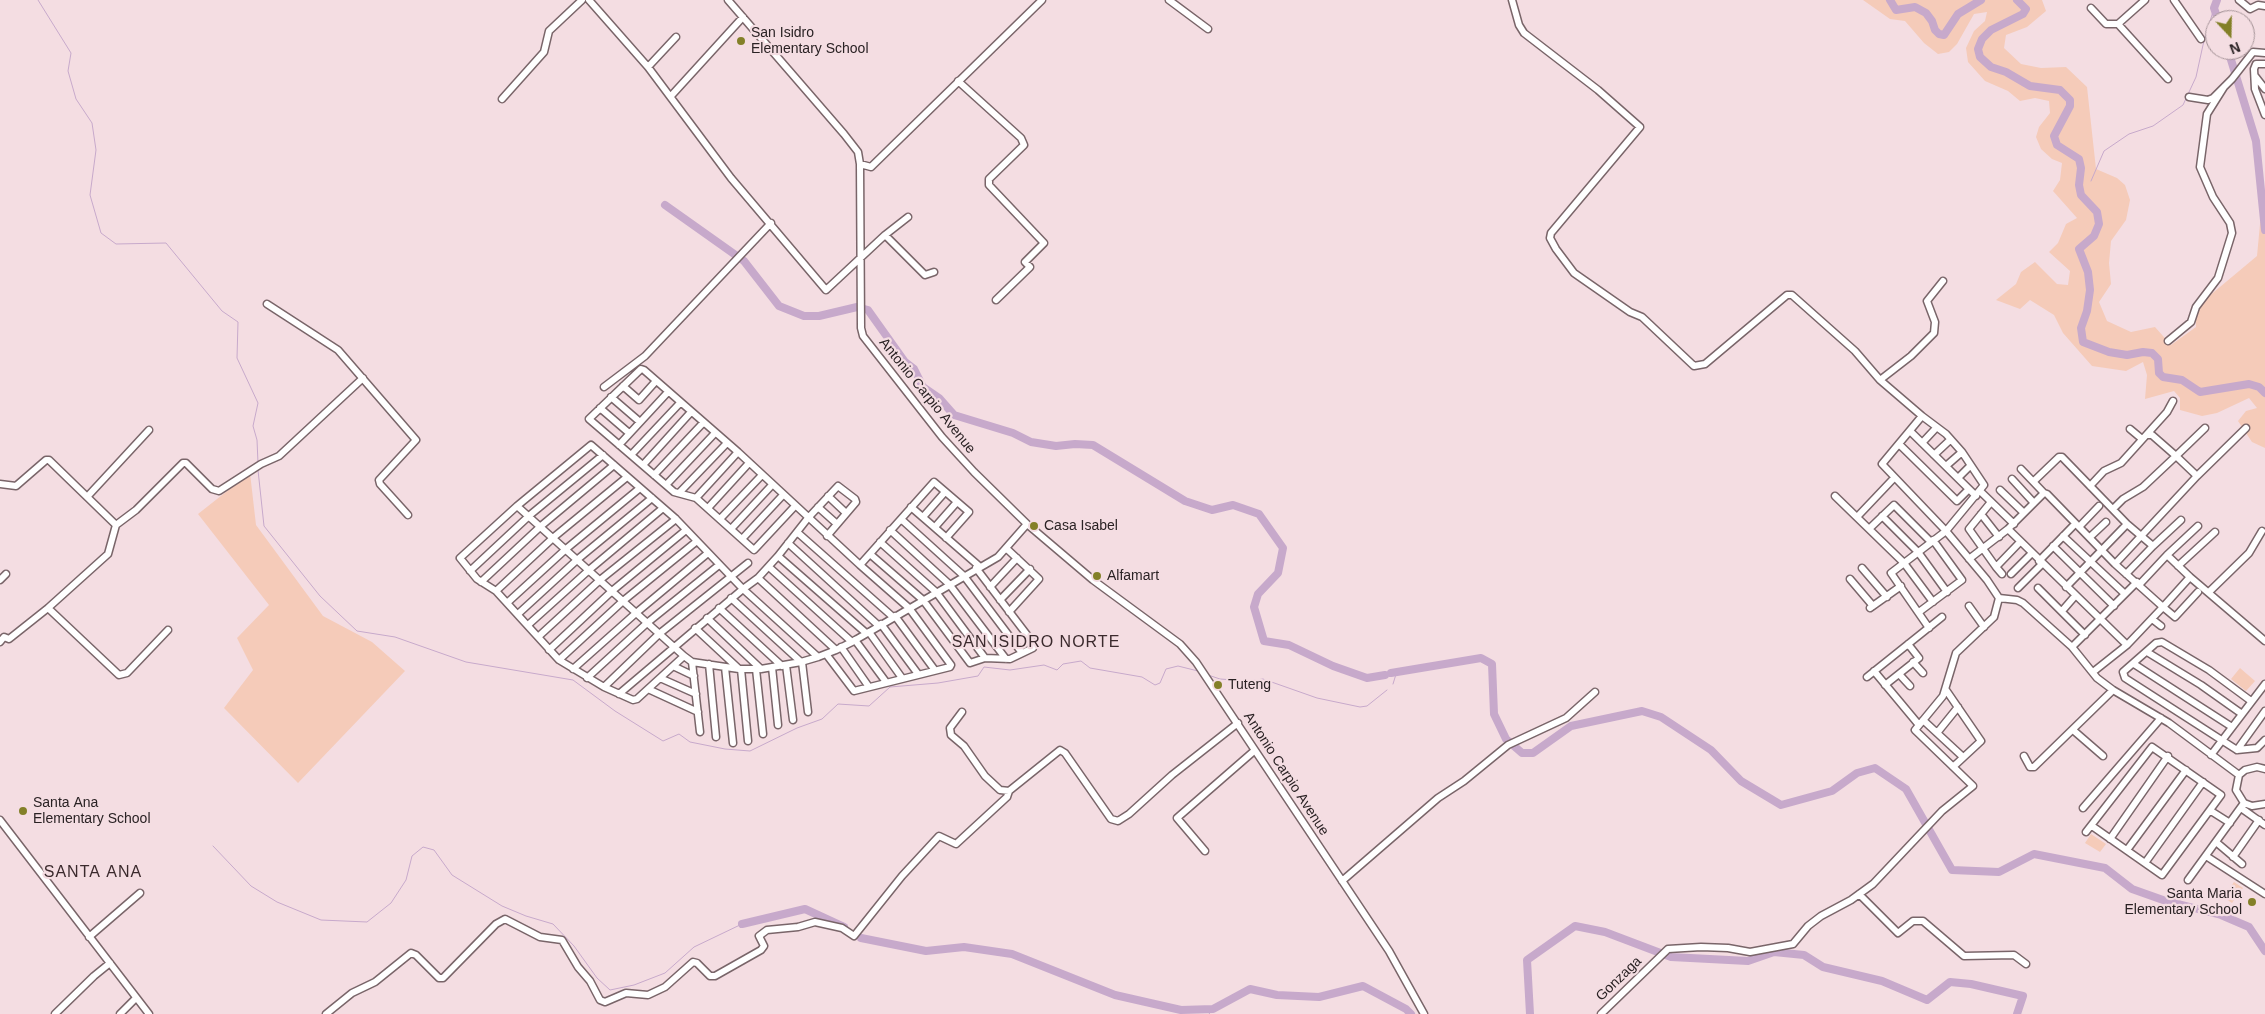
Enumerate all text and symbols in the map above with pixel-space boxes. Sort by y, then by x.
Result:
north arrow [2205,10,2255,60]
place label: San Isidro Elementary School [751,25,869,58]
marker: San Isidro Elementary School [735,35,747,47]
text: N [2227,39,2243,57]
street label: Antonio Carpio Avenue [875,335,979,457]
place label: Casa Isabel [1044,518,1118,534]
marker: Casa Isabel [1028,520,1040,532]
place label: Alfamart [1107,568,1159,584]
marker: Alfamart [1091,570,1103,582]
district label: SAN ISIDRO NORTE [950,633,1122,653]
place label: Tuteng [1228,677,1271,693]
marker: Tuteng [1212,679,1224,691]
street label: Antonio Carpio Avenue [1240,709,1332,839]
place label: Santa Ana Elementary School [33,795,151,828]
marker: Santa Ana Elementary School [17,805,29,817]
district label: SANTA ANA [43,863,143,883]
place label: Santa Maria Elementary School [2124,886,2242,919]
marker: Santa Maria Elementary School [2246,896,2258,908]
street label: Gonzaga [1593,953,1645,1005]

